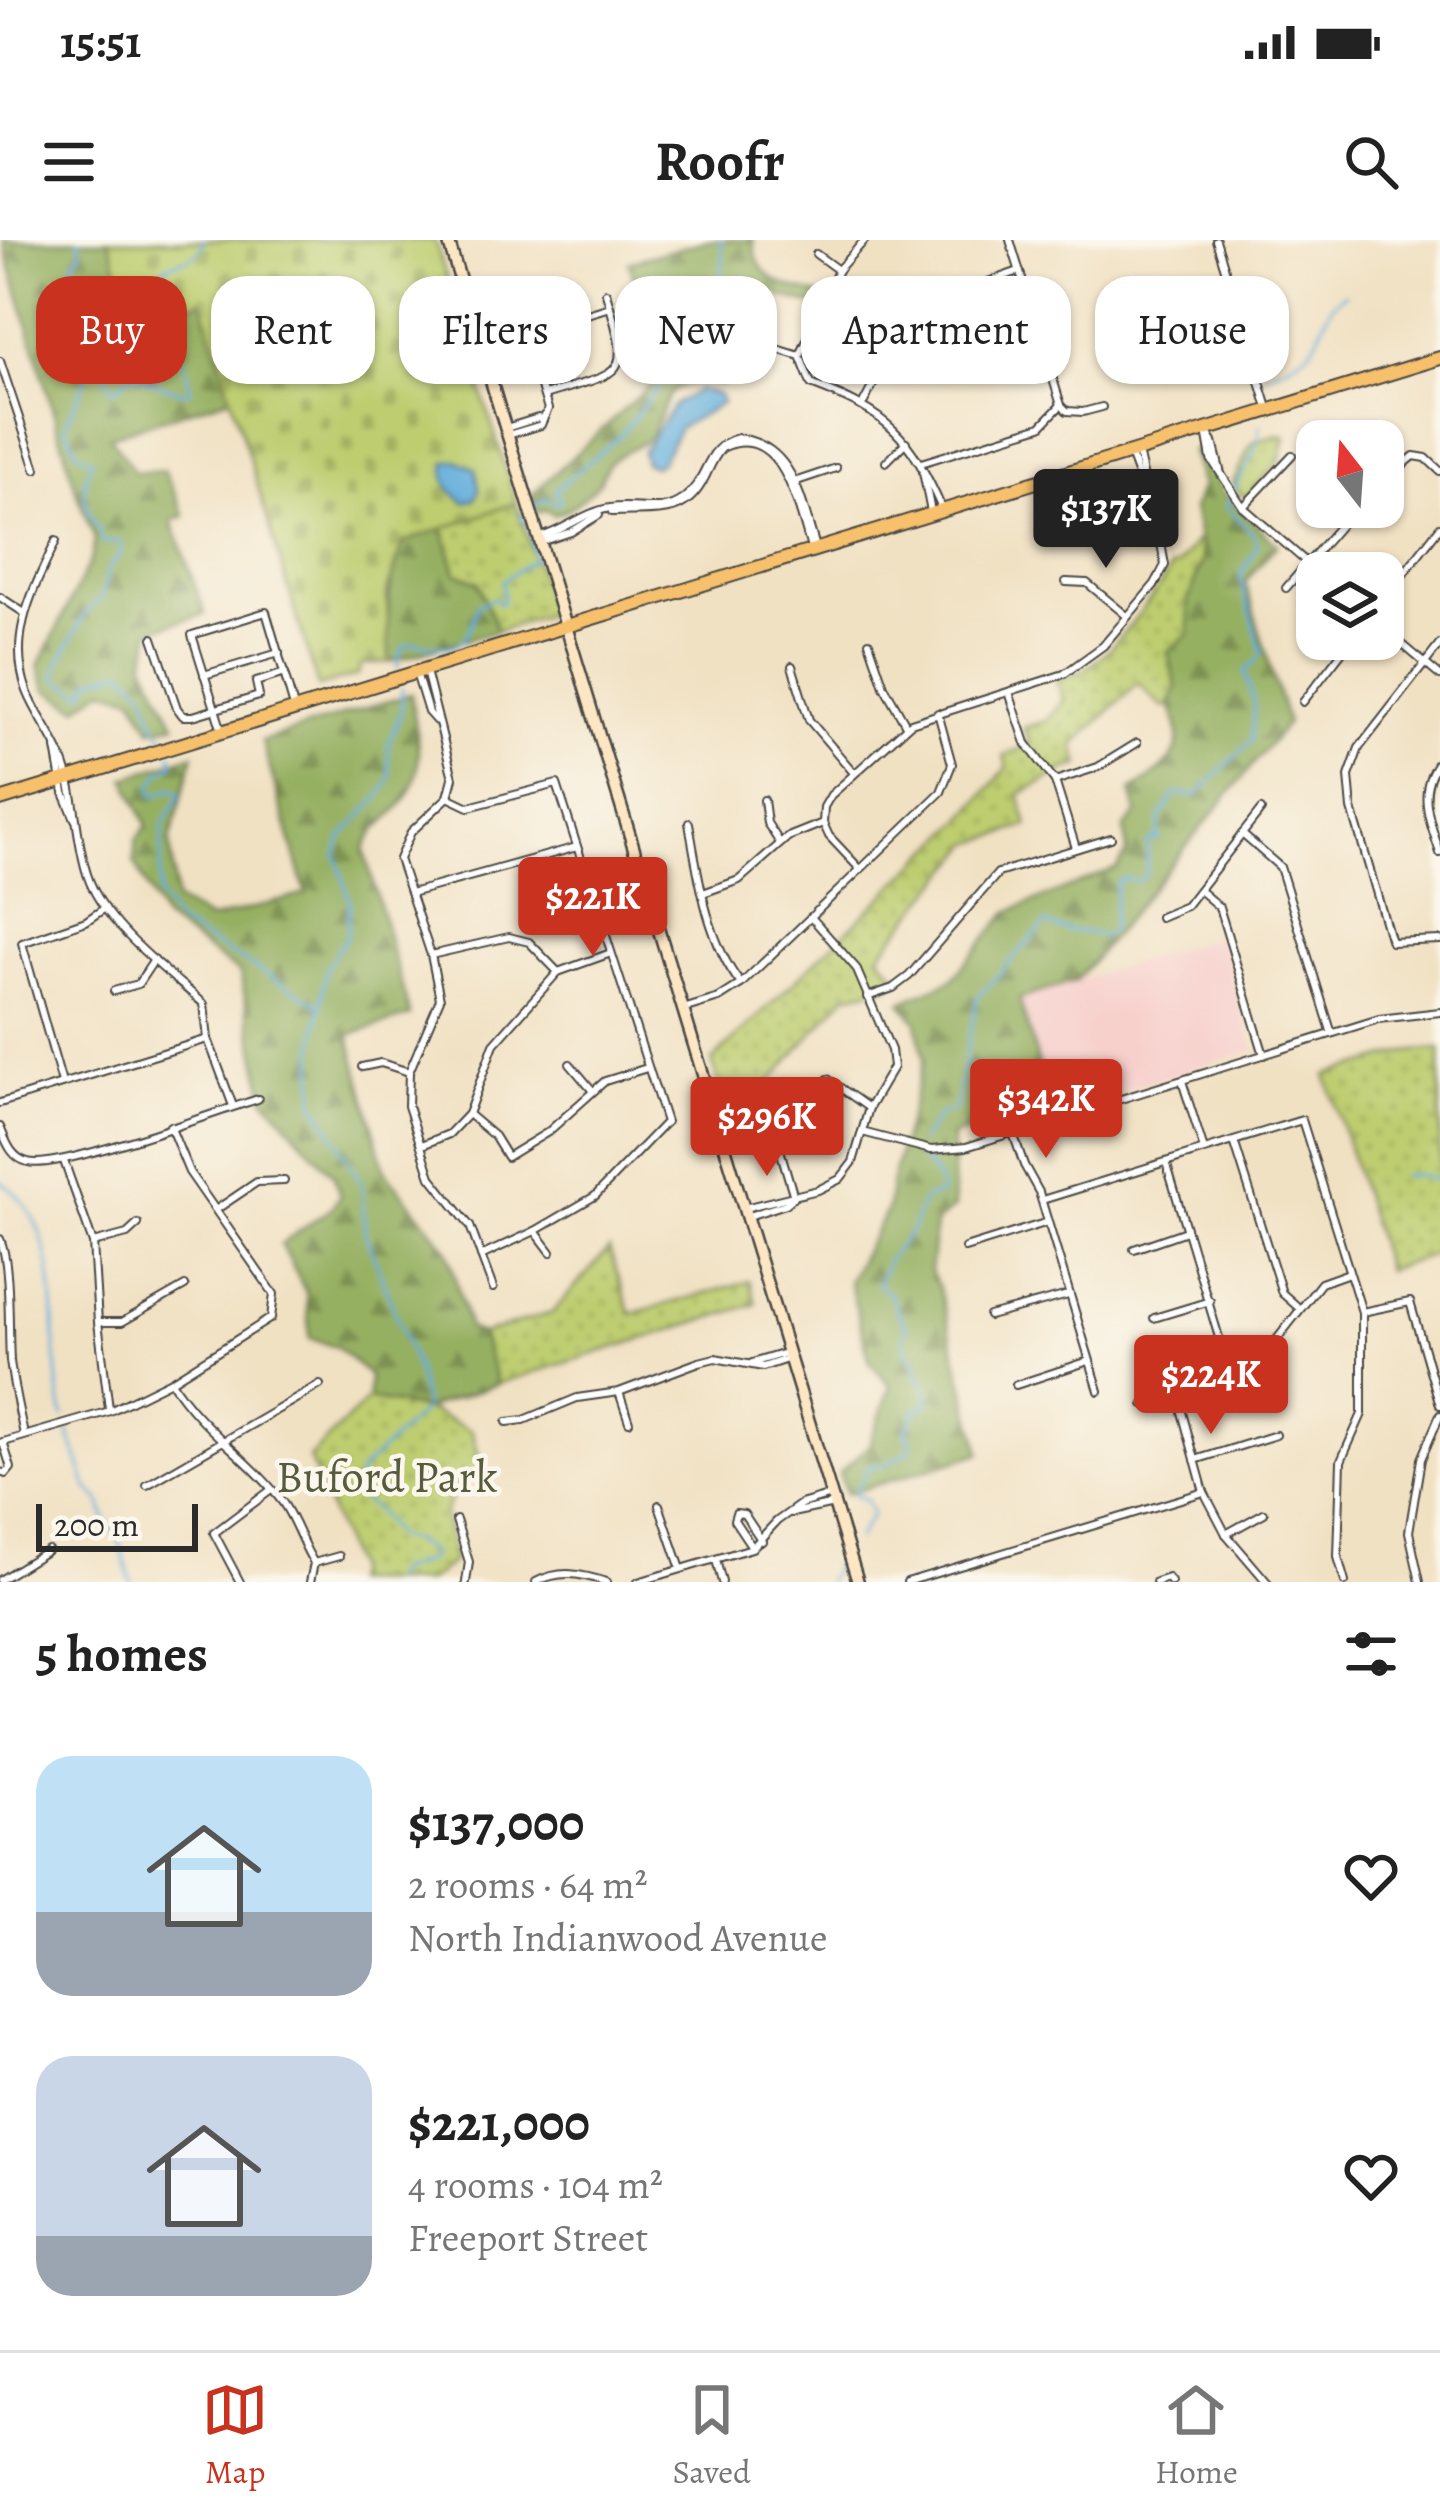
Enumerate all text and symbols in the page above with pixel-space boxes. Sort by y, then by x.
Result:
text: 15:51 [60,11,141,73]
text: Roofr [655,125,785,199]
icon: menu [36,129,102,195]
icon: search [1338,129,1404,195]
chip: Buy [36,276,187,384]
chip: Rent [211,276,375,384]
chip: Filters [399,276,591,384]
chip: New [615,276,777,384]
chip: Apartment [801,276,1071,384]
chip: House [1095,276,1289,384]
north arrow [1296,420,1404,528]
map controls [1296,420,1404,660]
pin: $137K [1022,469,1190,571]
text: $137K [1060,481,1152,534]
button: layers [1296,552,1404,660]
pin: $221K [509,857,677,959]
text: $221K [545,869,641,922]
pin: $342K [962,1059,1130,1161]
text: $342K [997,1071,1095,1124]
pin: $296K [683,1077,851,1179]
text: $296K [718,1089,816,1142]
pin: $224K [1127,1335,1295,1437]
text: $224K [1161,1347,1261,1400]
park label: Buford Park [276,1446,498,1508]
scale bar [36,1498,198,1551]
text: 200 m [54,1502,139,1547]
text: 5 homes [36,1619,208,1689]
icon: filters [1338,1621,1404,1687]
text: $137,000 [408,1788,584,1858]
icon: home [132,1804,276,1948]
icon: heart [1338,1843,1404,1909]
text: 2 rooms · 64 m² [408,1858,648,1911]
text: North Indianwood Avenue [408,1911,827,1964]
text: $221,000 [408,2088,590,2158]
icon: home [132,2104,276,2248]
icon: heart [1338,2143,1404,2209]
text: 4 rooms · 104 m² [408,2158,663,2211]
text: Freeport Street [408,2211,648,2264]
tab: Map [202,2377,268,2494]
tab: Saved [672,2377,751,2494]
tab: Home [1155,2377,1238,2494]

